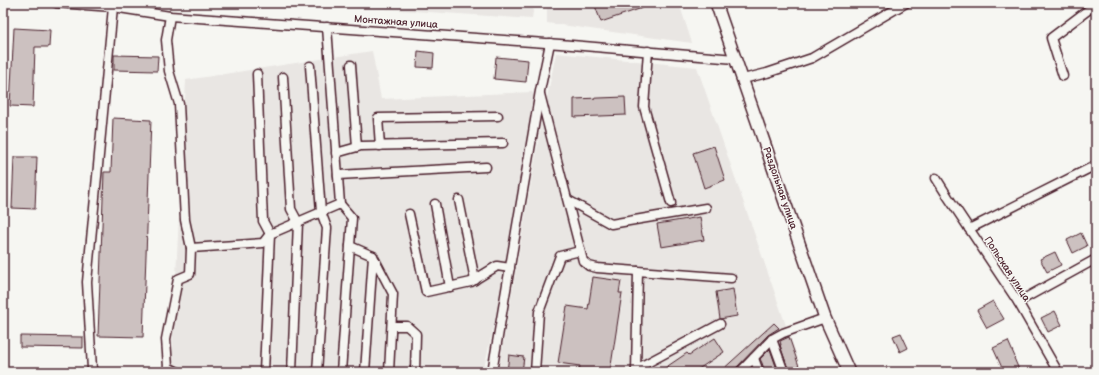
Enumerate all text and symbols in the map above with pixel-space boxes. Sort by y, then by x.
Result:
street label: Монтажная улица [354,13,438,31]
street label: Раздольная улица [760,145,800,231]
street label: Польская улица [982,234,1033,304]

